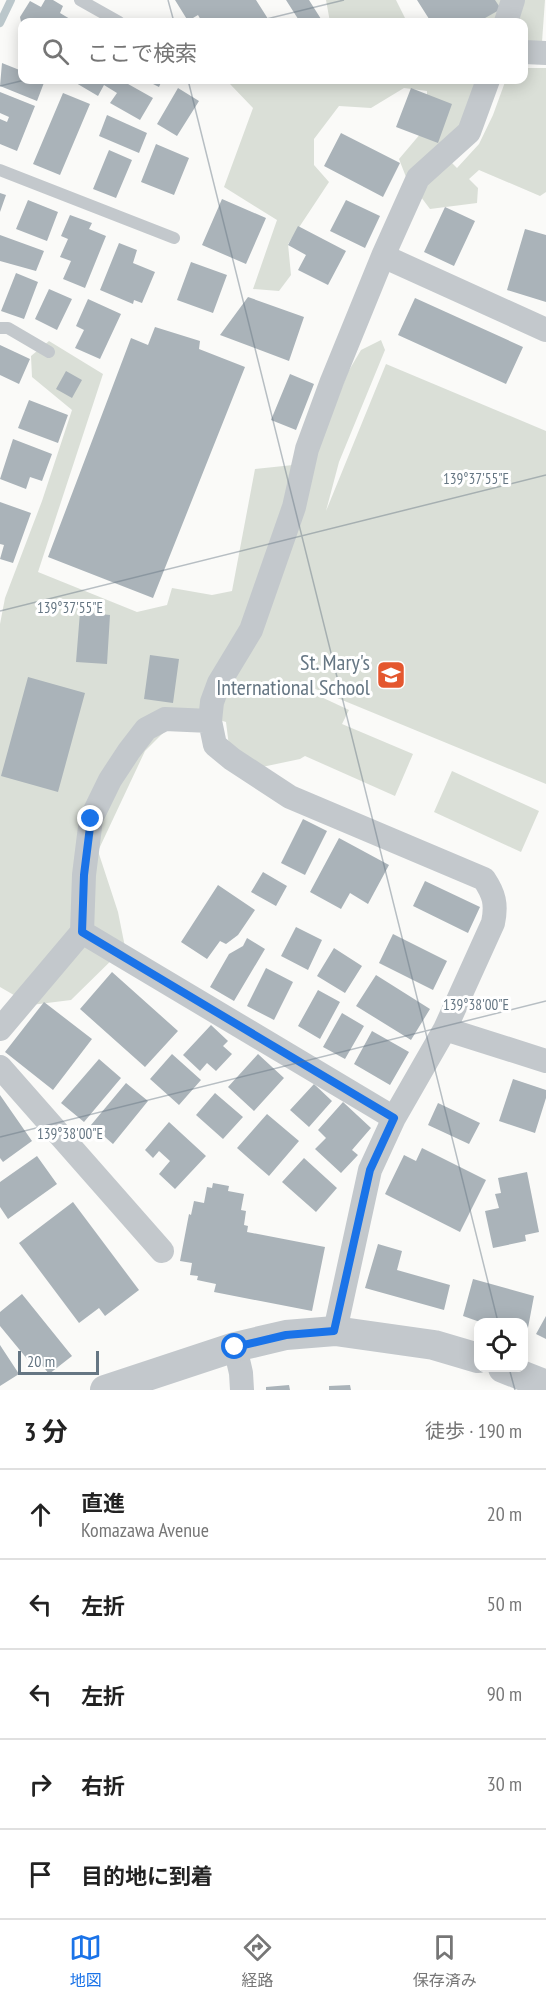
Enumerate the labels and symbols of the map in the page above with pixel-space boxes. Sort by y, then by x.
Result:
text: 139°37'55"E [443,469,509,488]
text: 139°37'55"E [37,598,103,617]
place label: St. Mary's International School [216,648,371,701]
school or university icon: St. Mary's International School [375,659,407,691]
route end [77,805,103,831]
text: 139°38'00"E [443,995,509,1014]
text: 139°38'00"E [37,1124,103,1143]
route start [221,1333,247,1359]
scale bar [18,1348,99,1376]

